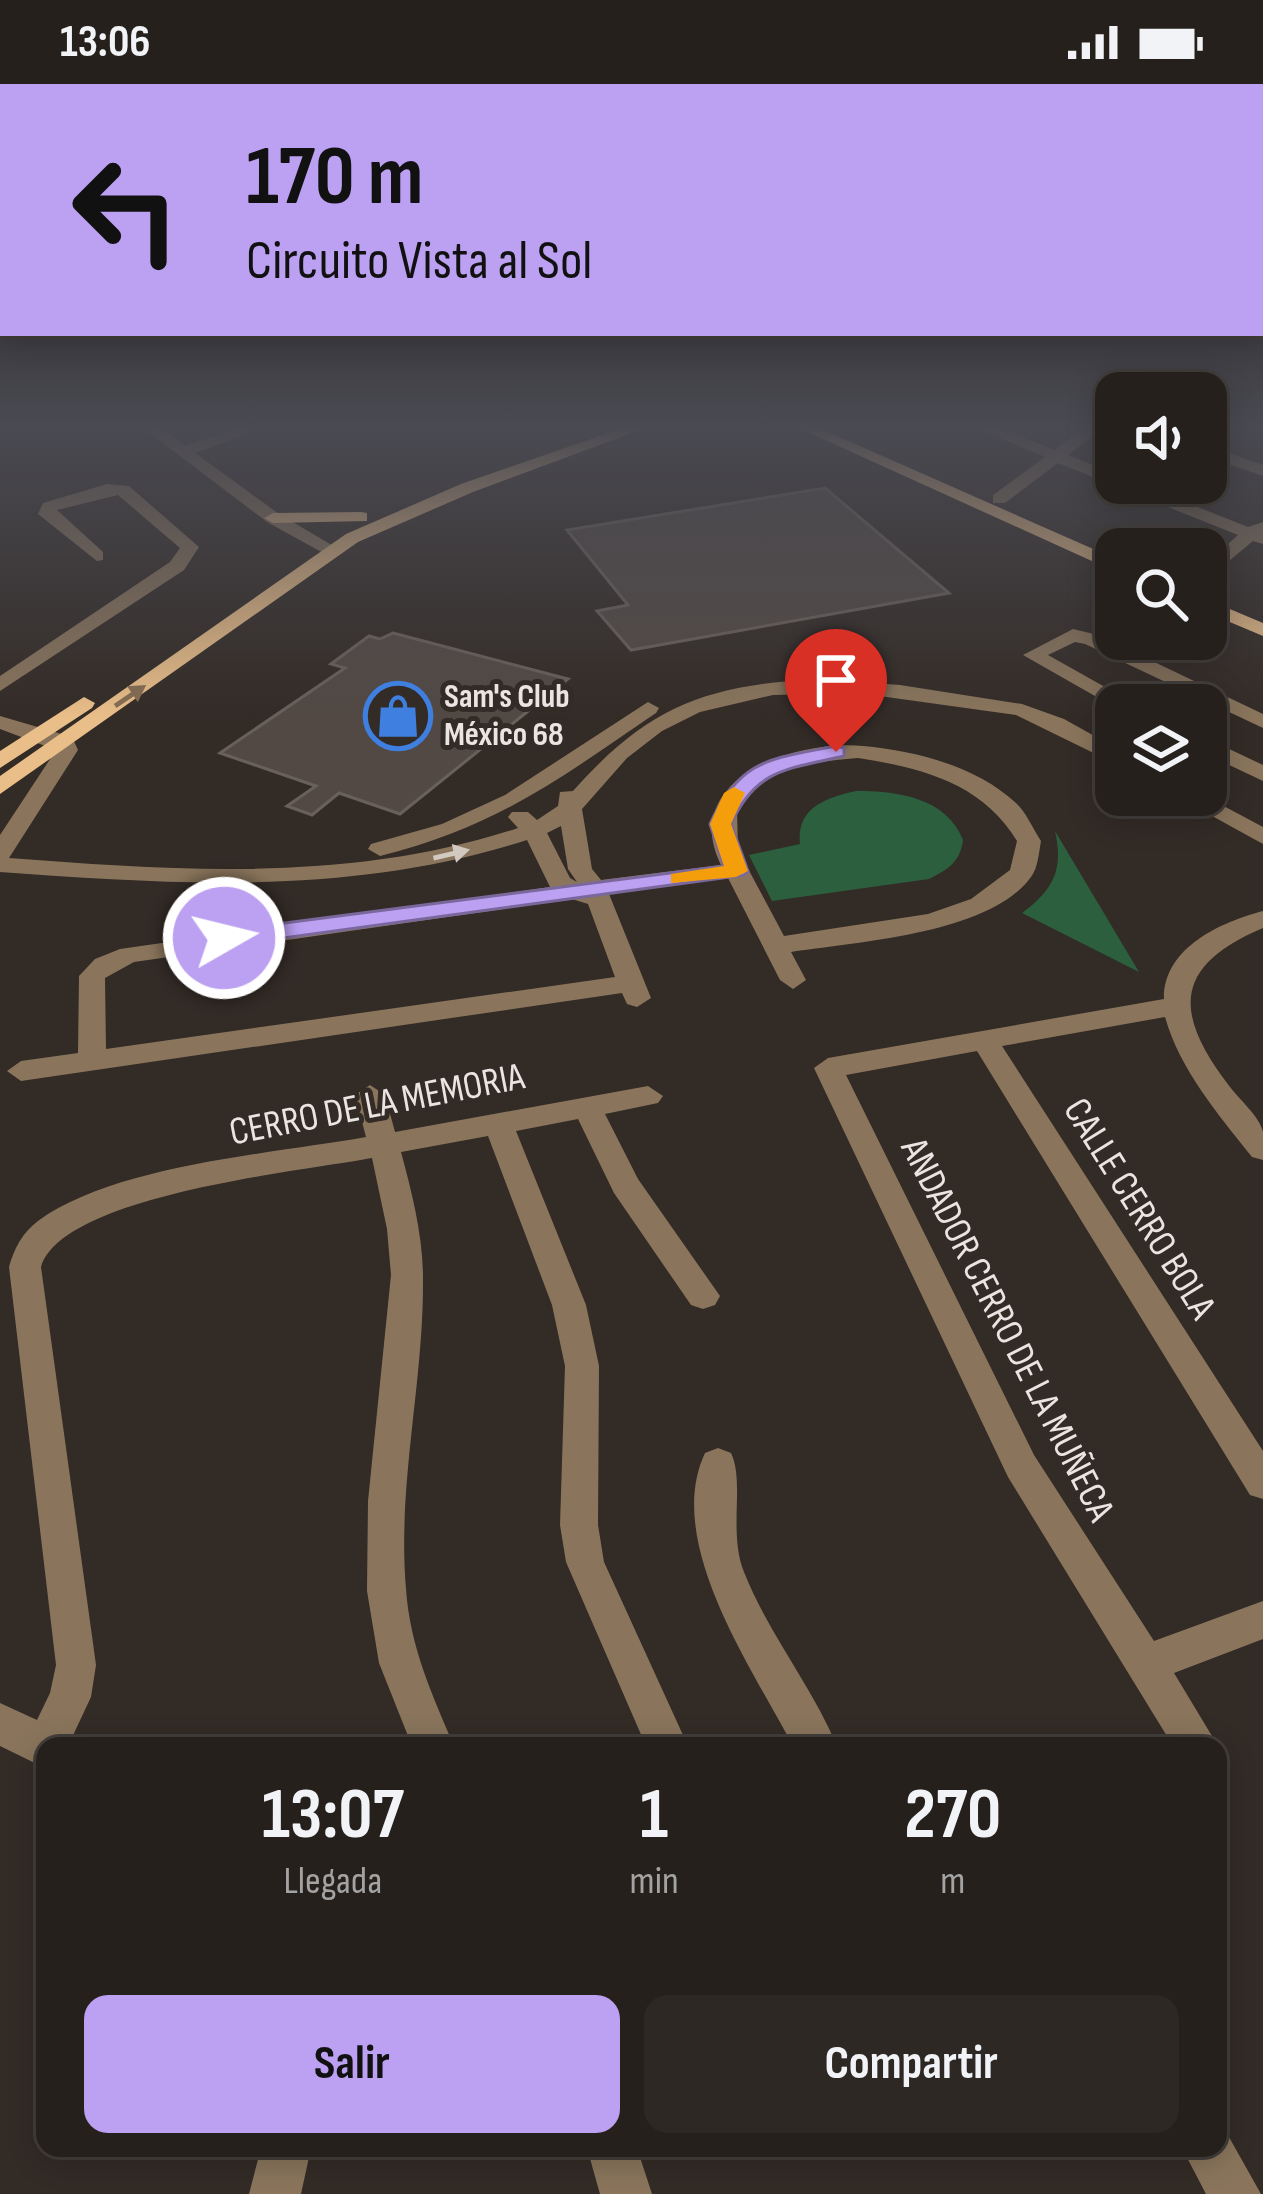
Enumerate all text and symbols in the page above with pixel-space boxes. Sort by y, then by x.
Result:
text: 13:06 [60,15,151,70]
text: 170 m [246,127,423,228]
icon: left [48,132,204,288]
text: Circuito Vista al Sol [246,229,592,294]
map controls [1095,372,1227,816]
button: sound [1095,372,1227,504]
button: search [1095,528,1227,660]
pin [785,629,887,752]
icon: arrive [803,647,869,713]
place label: Sam's Club México 68 [444,677,570,755]
shop icon: Sam's Club México 68 [363,681,433,751]
button: layers [1095,684,1227,816]
one-way arrow [114,685,146,708]
one-way arrow [432,843,470,862]
position arrow [161,875,287,1001]
street label: CERRO DE LA MEMORIA [225,1053,529,1157]
street label: CALLE CERRO BOLA [1053,1090,1226,1328]
street label: ANDADOR CERRO DE LA MUÑECA [889,1130,1124,1530]
text: 13:07 [262,1772,404,1859]
text: 1 [640,1772,668,1859]
text: 270 [904,1772,1001,1859]
text: Llegada [283,1858,382,1905]
text: min [630,1858,679,1905]
text: m [940,1858,965,1905]
button: Salir [84,1995,620,2133]
button: Compartir [644,1995,1179,2133]

